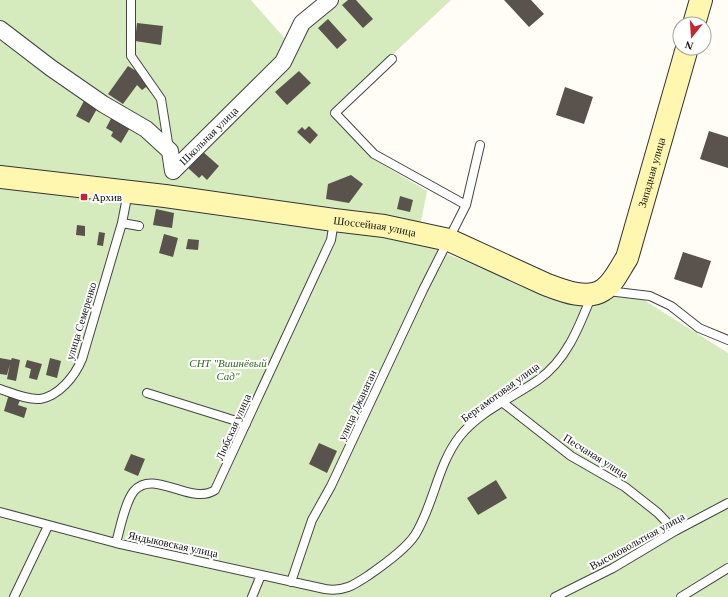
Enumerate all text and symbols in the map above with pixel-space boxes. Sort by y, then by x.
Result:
north arrow [672,16,712,56]
text: N [683,39,695,52]
street label: Школьная улица [177,104,240,167]
street label: Западная улица [636,136,667,209]
place label: Архив [92,191,122,203]
marker: Архив [79,192,89,202]
street label: Шоссейная улица [333,214,417,239]
street label: улица Семеренко [63,280,99,361]
park label: СНТ "Вишнёвый Сад" [189,357,267,382]
street label: Бергамотовая улица [459,360,541,424]
street label: улица Джанатан [335,368,379,442]
street label: Любская улица [213,392,253,462]
street label: Песчаная улица [561,431,631,481]
street label: Высоковольтная улица [588,510,687,572]
street label: Яндыковская улица [127,529,219,559]

